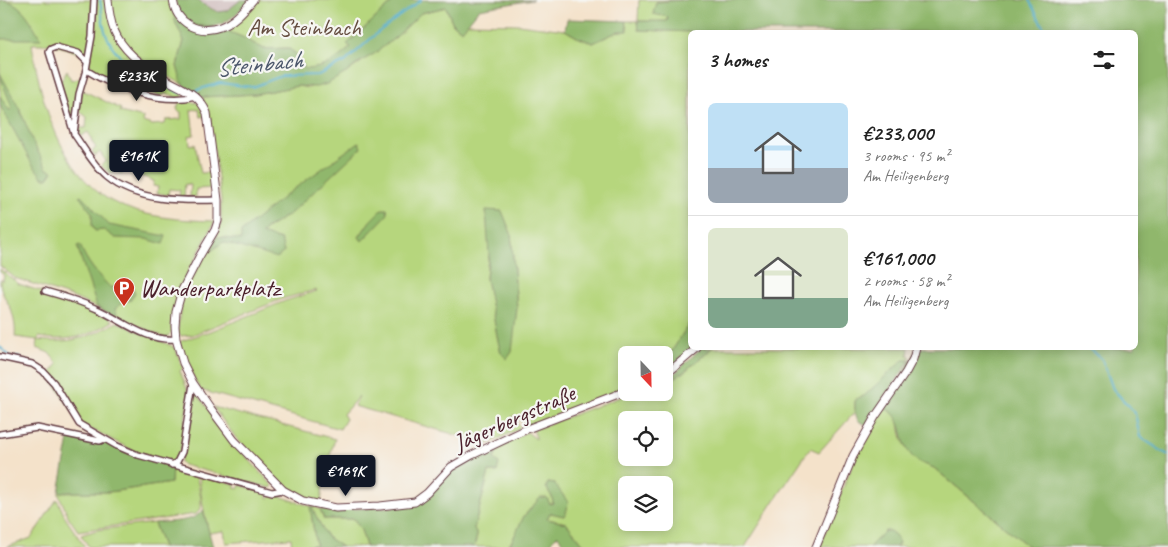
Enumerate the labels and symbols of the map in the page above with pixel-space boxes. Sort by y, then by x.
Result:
park label: Am Steinbach [247,12,362,42]
water label: Steinbach [215,43,305,84]
pin: €233K [102,59,172,102]
pin: €161K [104,140,174,182]
place label: Wanderparkplatz [140,273,282,303]
parking icon: Wanderparkplatz [112,276,136,307]
north arrow [618,346,672,401]
street label: Jägerbergstraße [448,377,582,459]
pin: €169K [311,454,381,497]

